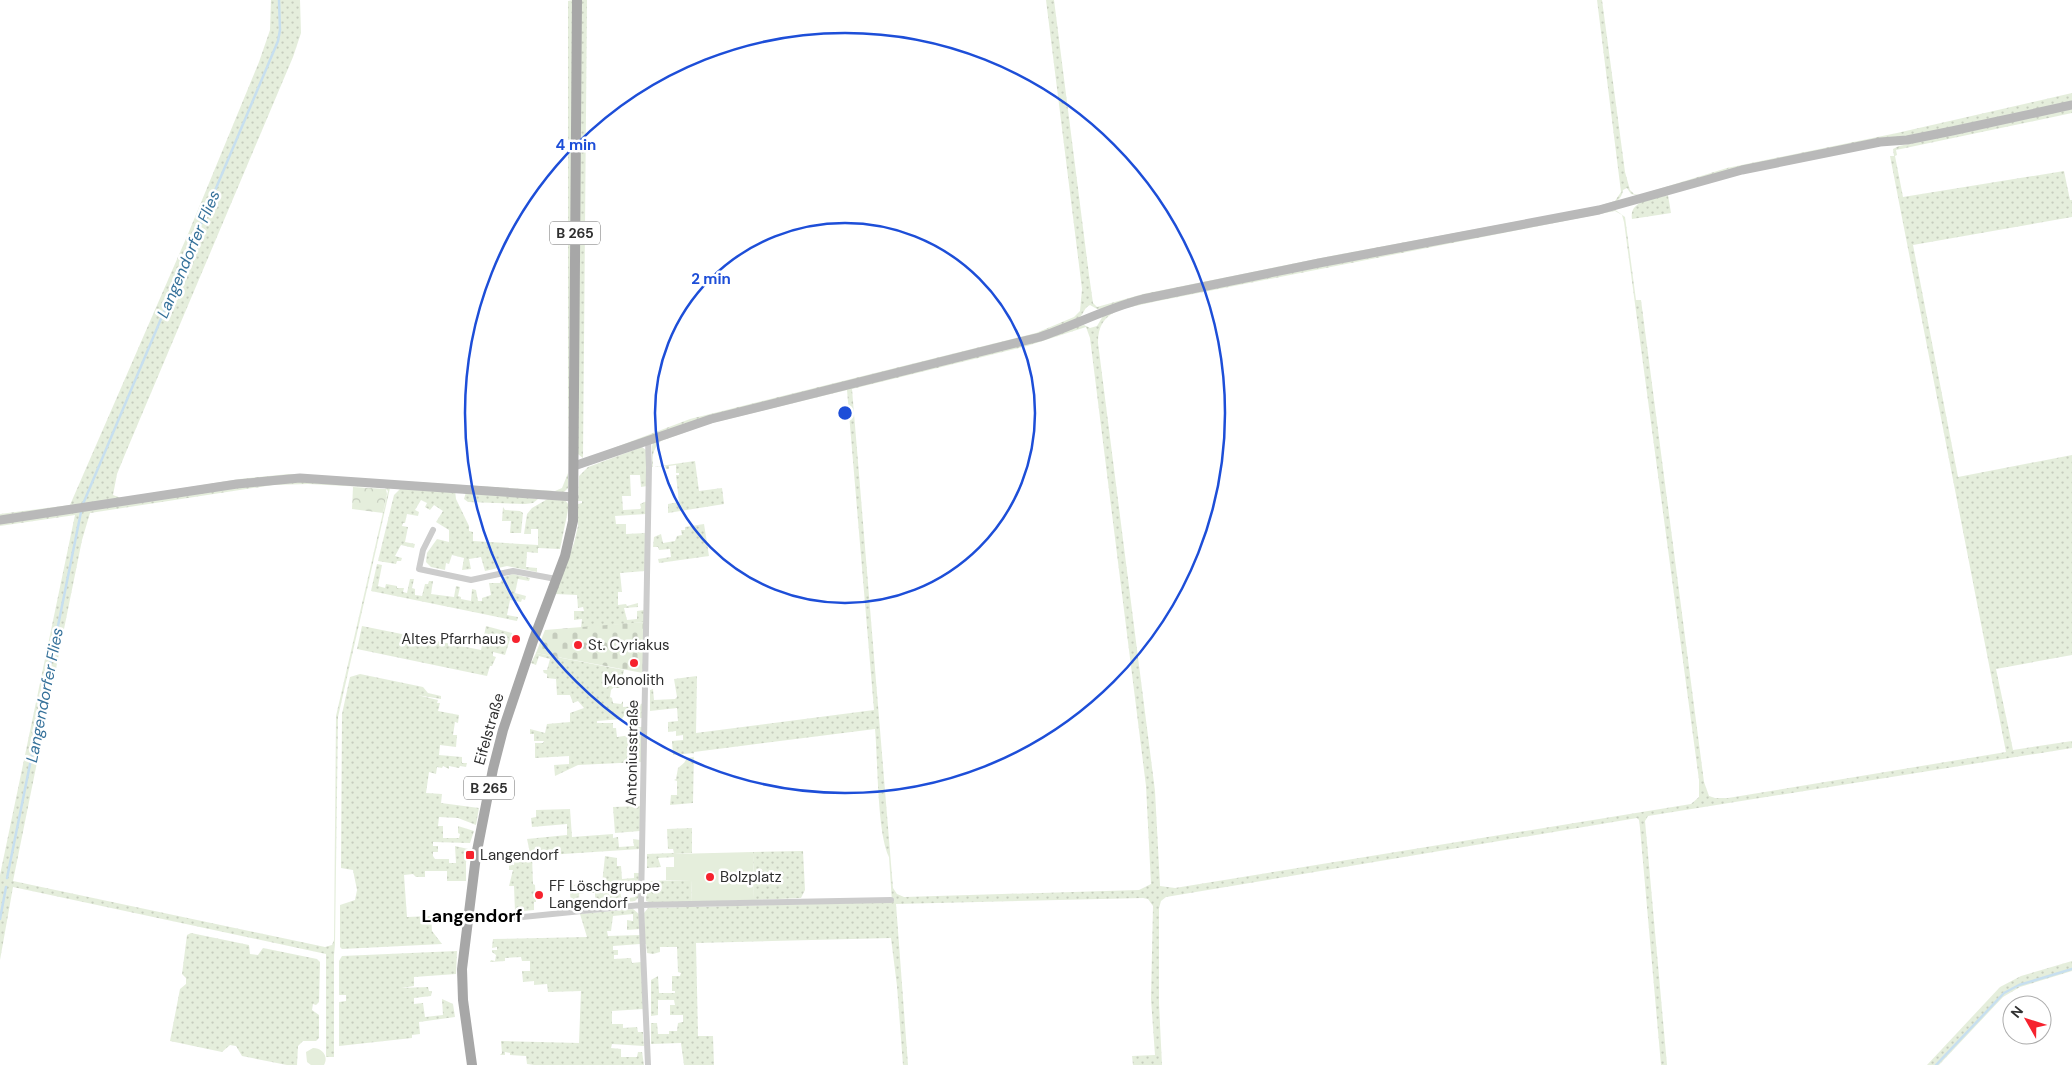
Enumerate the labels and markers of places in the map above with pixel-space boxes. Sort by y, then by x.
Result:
centre of rings [836,404,854,422]
place label: Altes Pfarrhaus [401,629,506,649]
marker: Altes Pfarrhaus [510,633,522,645]
place label: St. Cyriakus [588,635,670,655]
marker: St. Cyriakus [572,639,584,651]
marker: Monolith [628,657,640,669]
place label: Monolith [604,670,664,690]
place label: Langendorf [480,845,559,865]
marker: Langendorf [464,849,476,861]
place label: Bolzplatz [720,867,782,887]
marker: Bolzplatz [704,871,716,883]
place label: FF Löschgruppe Langendorf [549,876,660,913]
marker: FF Löschgruppe Langendorf [533,889,545,901]

